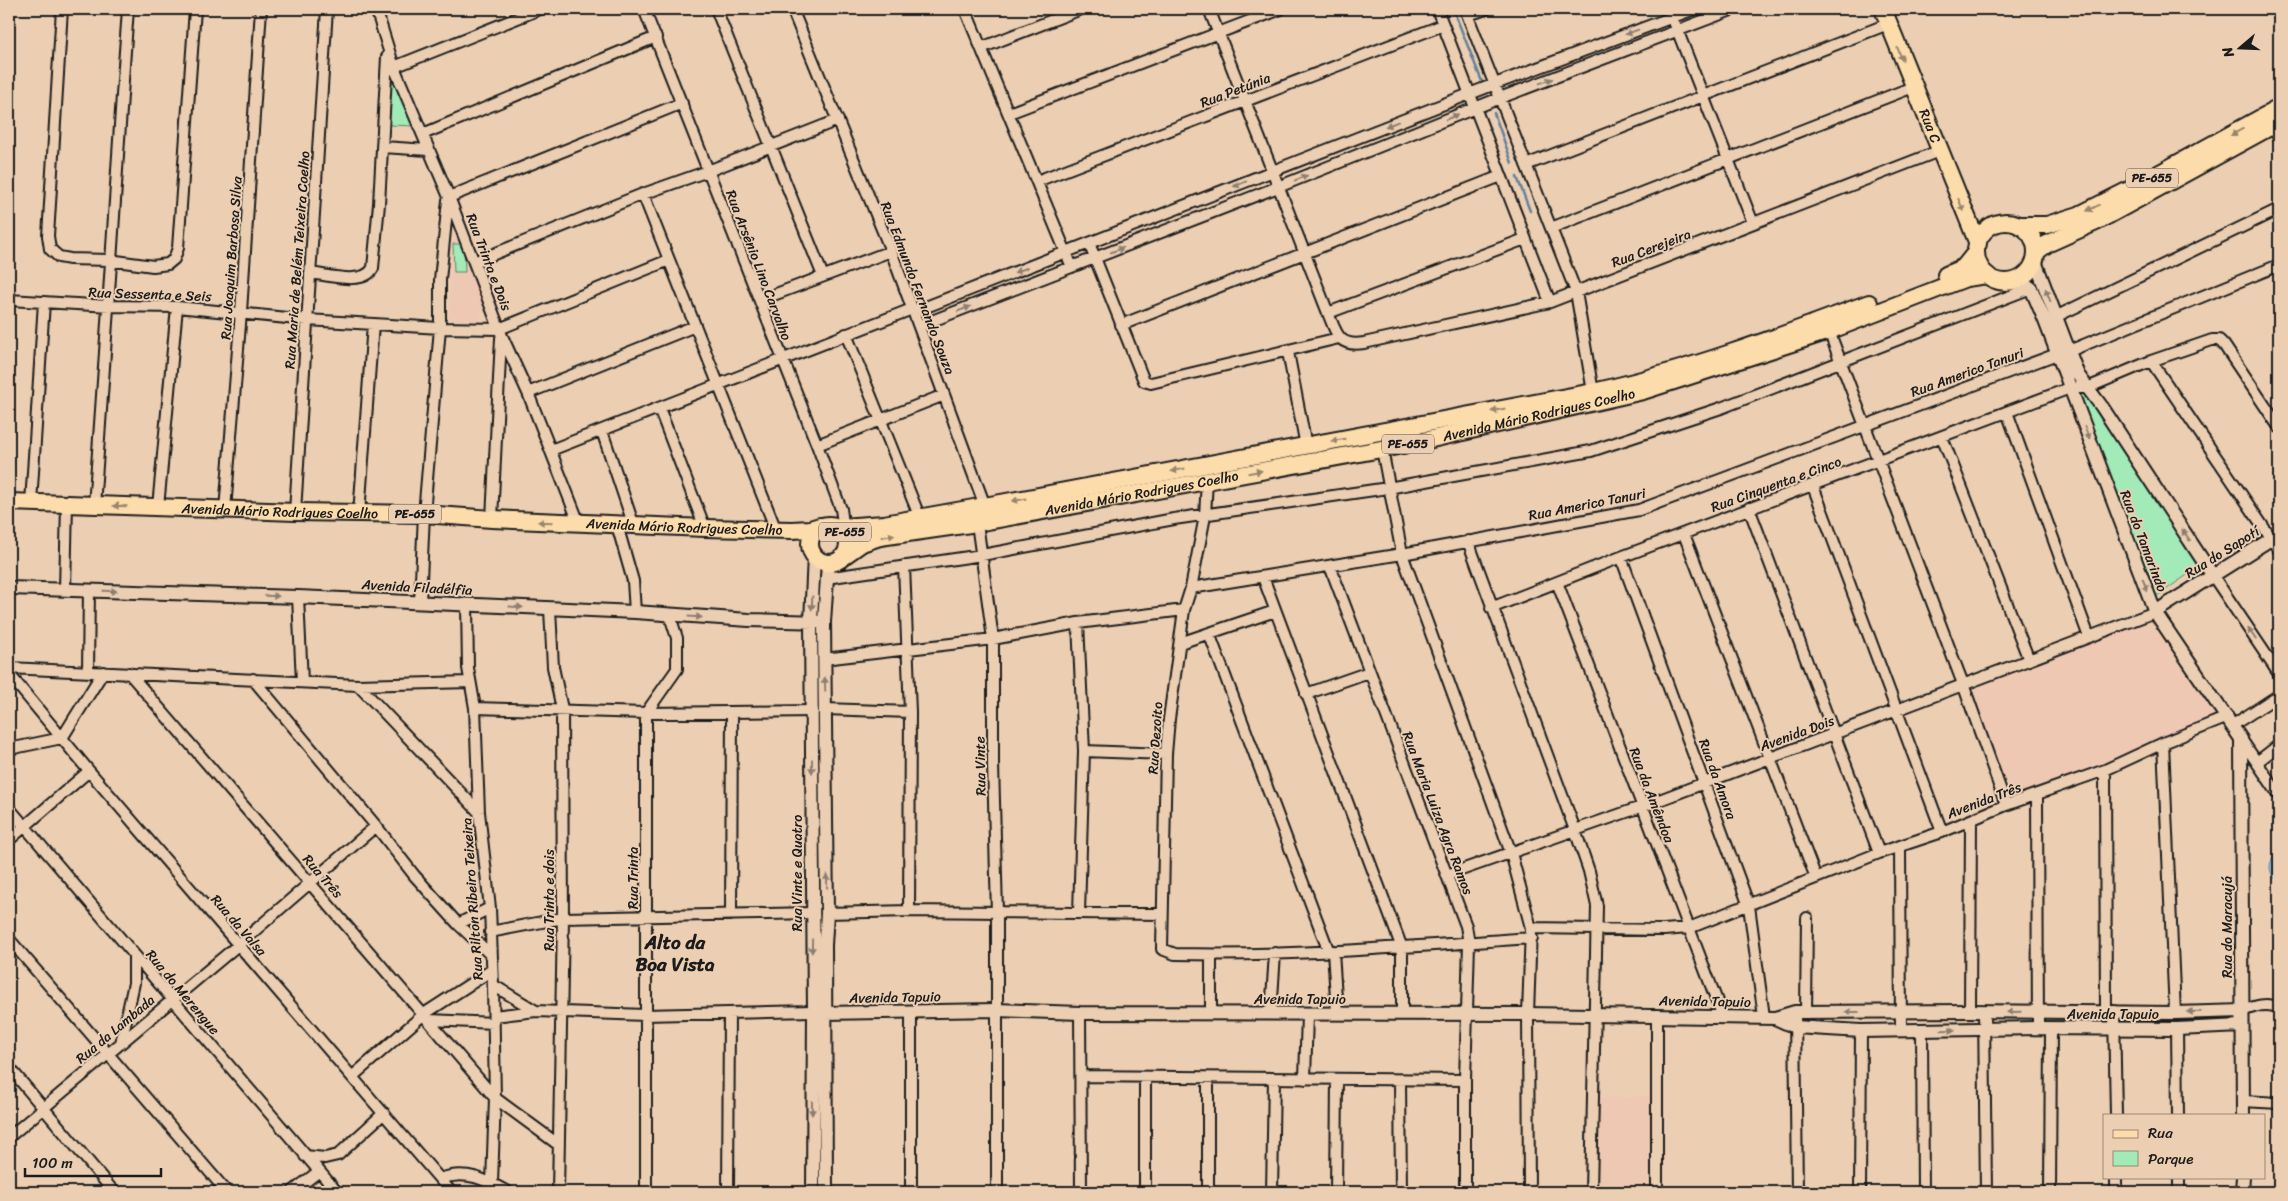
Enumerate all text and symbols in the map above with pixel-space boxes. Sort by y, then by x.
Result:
north arrow [2216,22,2266,72]
one-way arrow [1624,29,1639,36]
text: N [2215,43,2242,62]
one-way arrow [1897,47,1905,61]
street label: Rua Petúnia [1196,65,1275,115]
one-way arrow [1538,77,1553,84]
street label: Rua C [1912,105,1948,147]
one-way arrow [1444,113,1459,120]
one-way arrow [1384,120,1399,128]
one-way arrow [2230,127,2243,136]
street label: Rua Maria de Belém Teixeira Coelho [277,150,318,370]
road number: PE-655 [2126,168,2178,188]
one-way arrow [1294,173,1308,181]
street label: Rua Joaquim Barbosa Silva [213,175,250,340]
one-way arrow [1233,181,1248,188]
street label: Rua Arsênio Lino Carvalho [718,186,799,344]
street label: Rua Edmundo Fernando Souza [873,198,962,378]
one-way arrow [1958,198,1966,212]
one-way arrow [2086,204,2100,212]
street label: Rua Trinta e Dois [458,210,519,315]
street label: Rua Cerejeira [1608,222,1695,275]
one-way arrow [1110,246,1125,254]
one-way arrow [1013,266,1028,274]
street label: Rua Sessenta e Seis [88,280,213,309]
one-way arrow [2044,287,2052,302]
one-way arrow [957,305,972,313]
street label: Rua Americo Tanuri [1907,340,2028,405]
street label: Avenida Mário Rodrigues Coelho [1439,381,1638,449]
one-way arrow [1490,406,1505,414]
one-way arrow [2084,426,2092,441]
road number: PE-655 [1382,434,1434,454]
one-way arrow [1330,437,1346,445]
street label: Rua Cinquenta e Cinco [1707,449,1845,520]
street label: Avenida Mário Rodrigues Coelho [1042,463,1241,524]
one-way arrow [1170,466,1186,474]
one-way arrow [1248,467,1264,475]
street label: Rua Americo Tanuri [1526,481,1649,528]
street label: Rua do Tamarindo [2113,486,2174,596]
street label: Avenida Mário Rodrigues Coelho [180,496,378,526]
one-way arrow [1011,496,1026,504]
one-way arrow [112,502,128,510]
road number: PE-655 [389,504,441,524]
street label: Avenida Mário Rodrigues Coelho [585,511,783,543]
one-way arrow [536,517,552,525]
street label: Rua do Sapotí [2180,518,2267,585]
road number: PE-655 [819,522,871,542]
one-way arrow [2181,528,2191,542]
one-way arrow [881,532,897,540]
street label: Avenida Filadélfia [360,572,473,603]
one-way arrow [2142,578,2149,593]
one-way arrow [102,587,118,595]
one-way arrow [265,592,281,600]
one-way arrow [808,596,816,612]
one-way arrow [508,603,524,611]
one-way arrow [688,614,704,622]
one-way arrow [2247,627,2257,641]
one-way arrow [820,675,828,691]
street label: Rua Dezoito [1141,701,1171,775]
street label: Avenida Dois [1755,708,1839,759]
street label: Rua Maria Luiza Agra Ramos [1395,728,1481,899]
street label: Rua da Amora [1691,735,1744,824]
street label: Rua Vinte [967,736,994,796]
street label: Rua da Amêndoa [1622,744,1682,848]
one-way arrow [808,758,816,774]
street label: Avenida Três [1942,775,2026,827]
street label: Rua Vinte e Quatro [785,815,810,931]
street label: Rua Rilton Ribeiro Teixeira [454,817,491,981]
street label: Rua Trinta [621,847,646,909]
street label: Rua Três [296,848,350,905]
street label: Rua Trinta e dois [537,849,562,951]
one-way arrow [823,873,831,889]
street label: Rua do Maracujá [2215,876,2240,978]
street label: Rua da Valsa [204,889,274,963]
district label: Alto da Boa Vista [635,926,715,981]
one-way arrow [808,938,816,954]
street label: Rua do Merengue [139,944,226,1041]
street label: Avenida Tapuio [848,984,941,1011]
street label: Avenida Tapuio [1253,987,1346,1012]
street label: Rua da Lambada [70,988,161,1070]
street label: Avenida Tapuio [1658,988,1751,1015]
street label: Avenida Tapuio [2066,1002,2159,1027]
one-way arrow [1844,1008,1860,1016]
one-way arrow [2006,1008,2022,1016]
one-way arrow [2186,1009,2202,1017]
one-way arrow [1941,1026,1957,1034]
one-way arrow [808,1100,816,1116]
legend [2103,1114,2266,1178]
text: Rua [2148,1120,2173,1146]
scale bar [25,1146,161,1178]
text: Parque [2148,1146,2193,1172]
text: 100 m [32,1150,73,1176]

